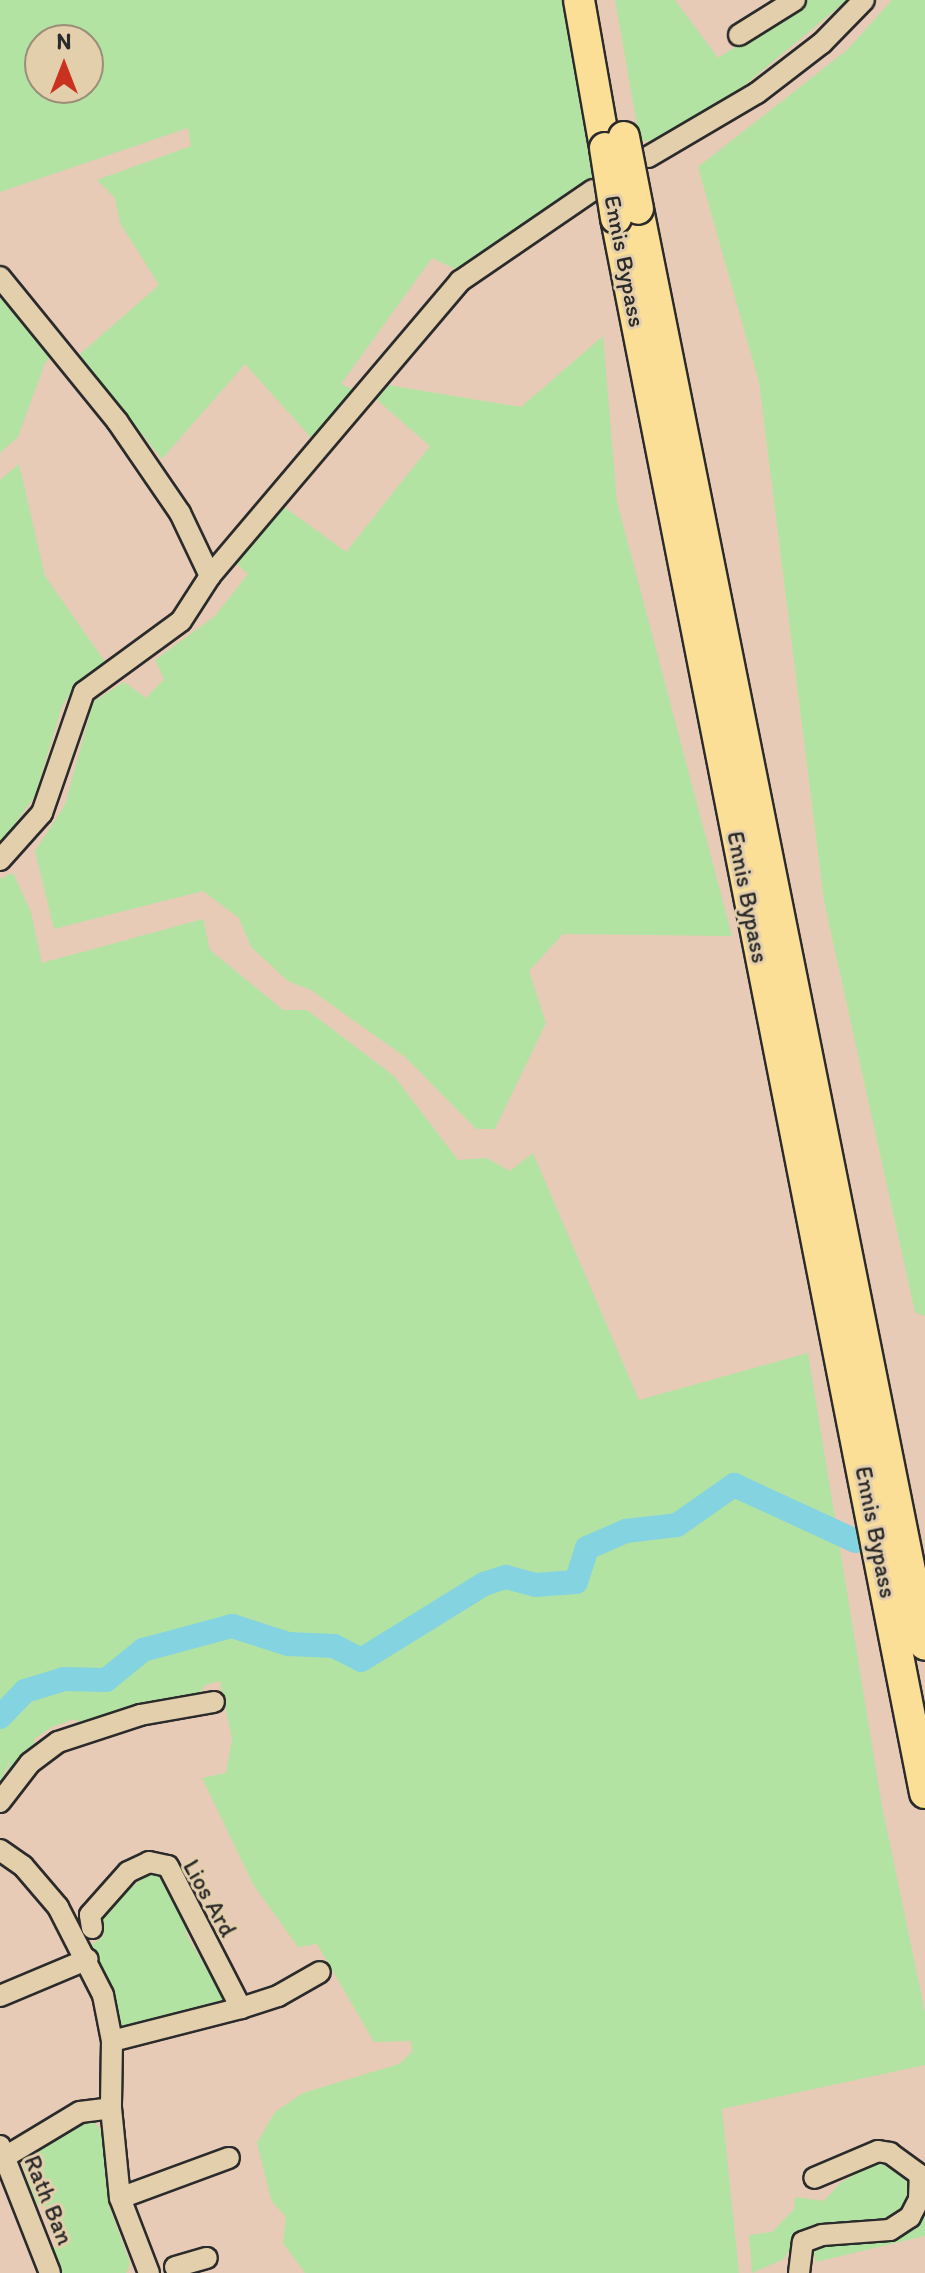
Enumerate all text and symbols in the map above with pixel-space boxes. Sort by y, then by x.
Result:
north arrow [24,24,104,104]
text: N [57,28,71,55]
street label: Ennis Bypass [598,192,652,330]
street label: Ennis Bypass [721,828,775,966]
street label: Ennis Bypass [849,1463,903,1601]
street label: Lios Ard [177,1854,243,1942]
street label: Rath Ban [18,2151,80,2249]

